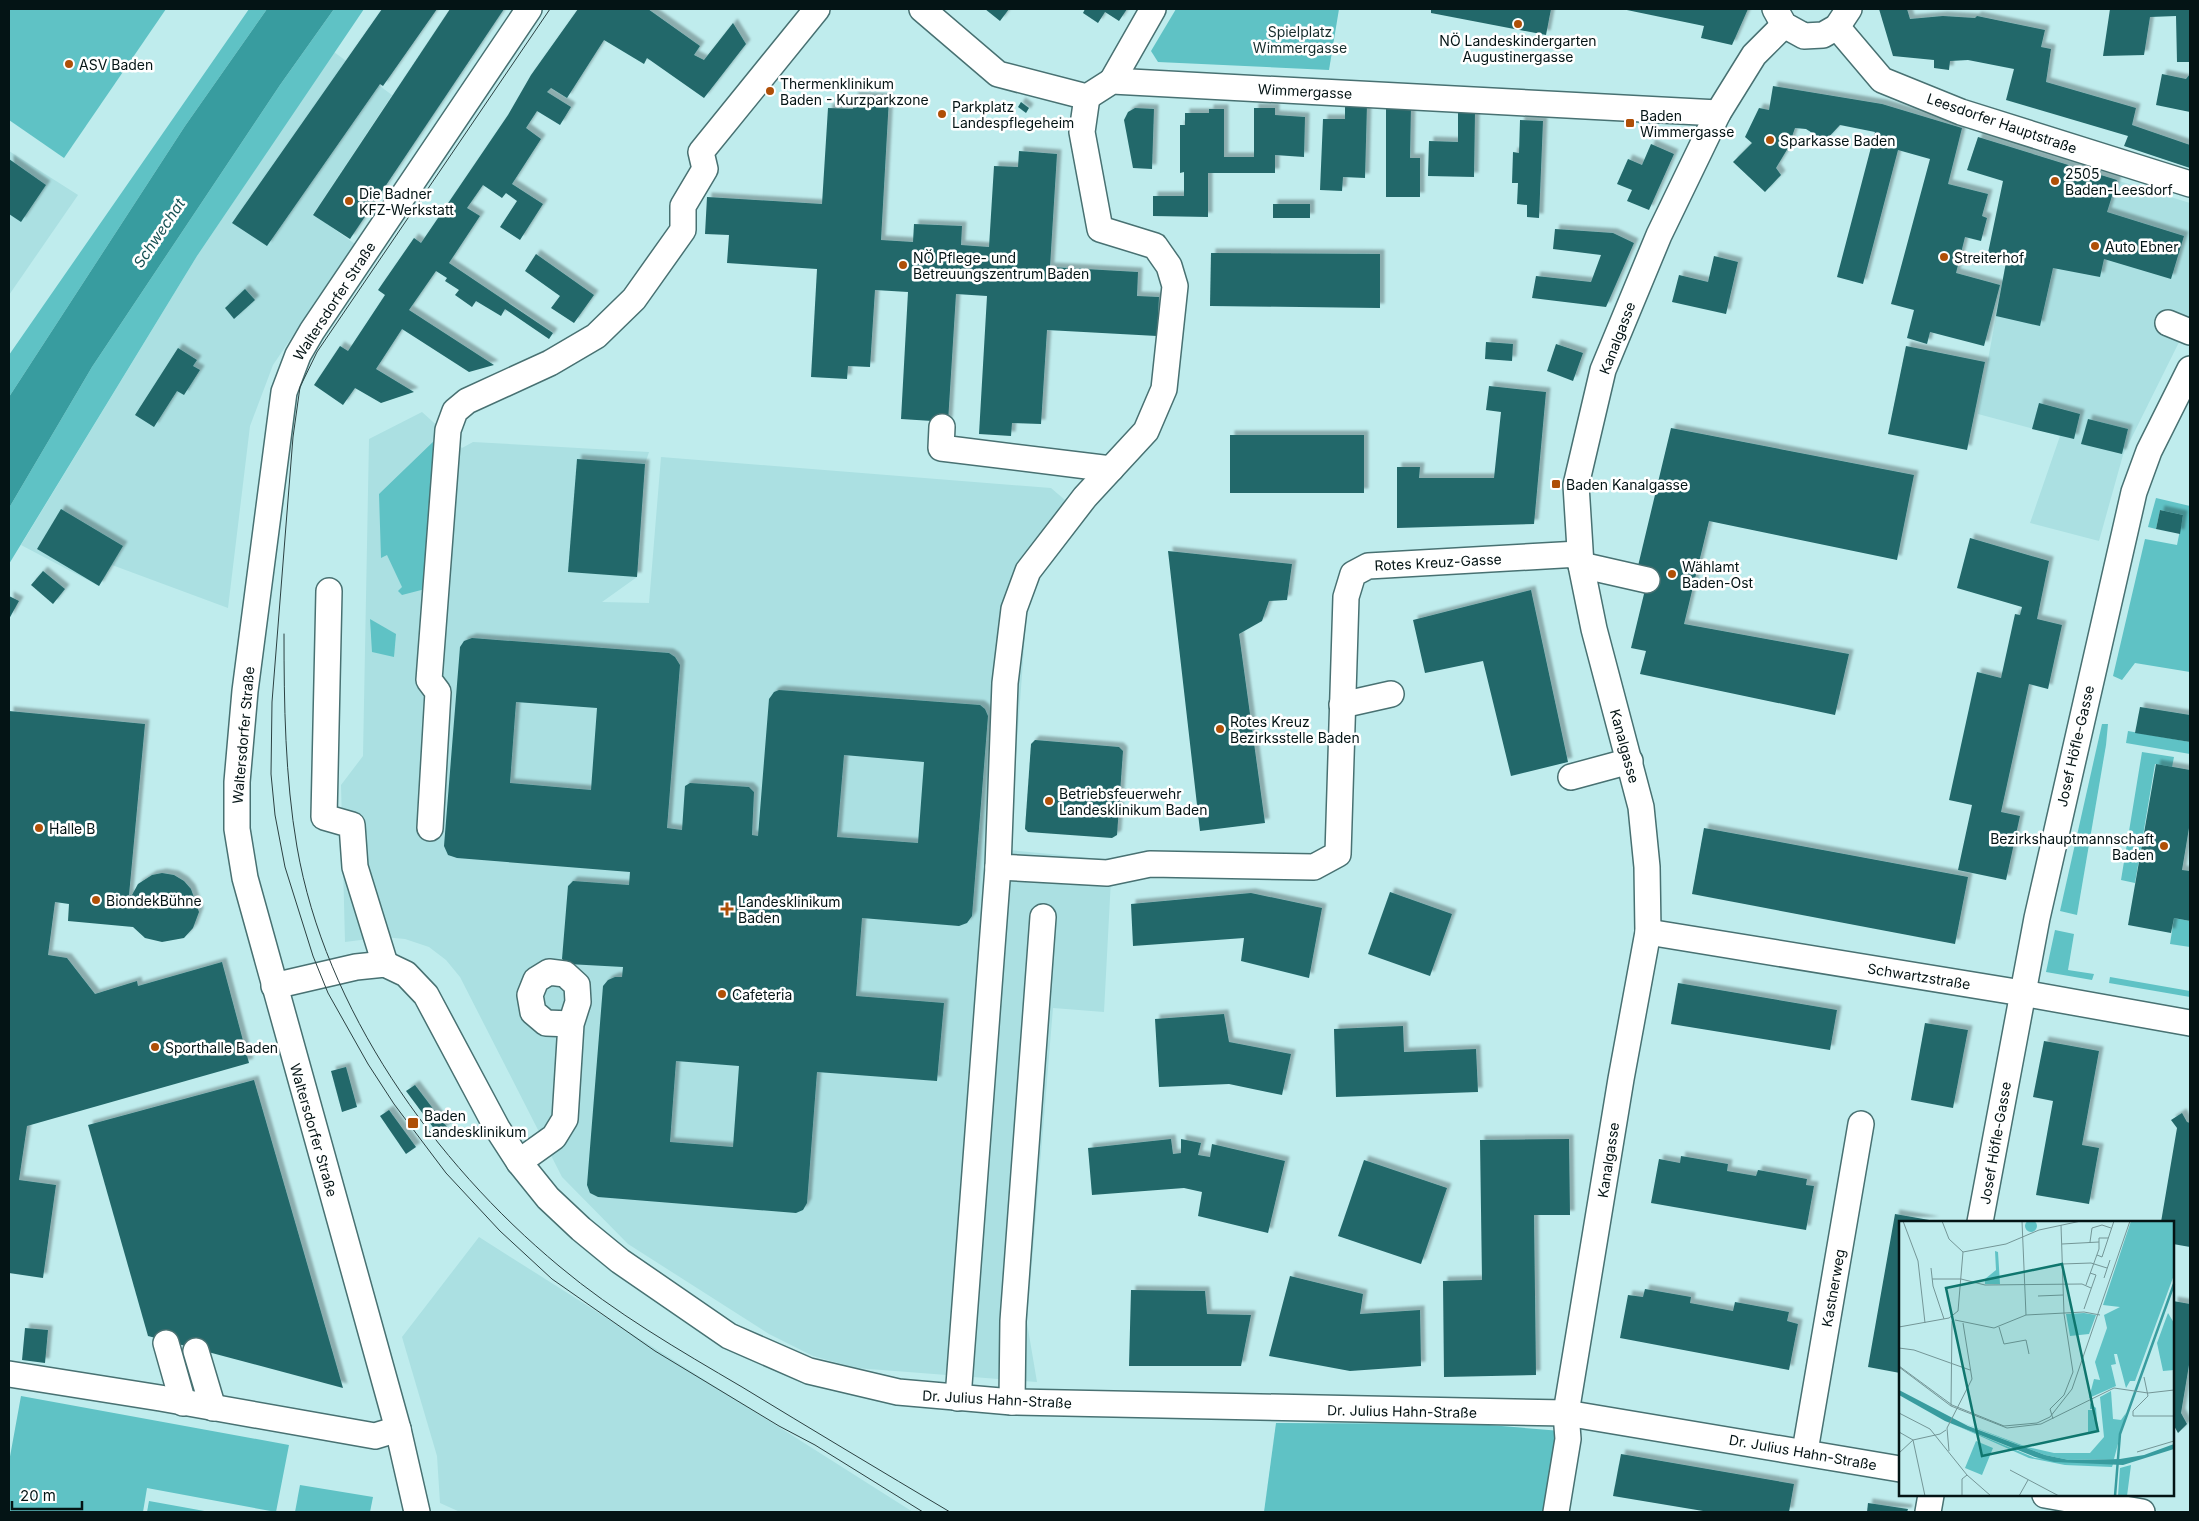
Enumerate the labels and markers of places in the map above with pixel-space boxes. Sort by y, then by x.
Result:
marker: NÖ Landeskindergarten Augustinergasse [1512,18,1524,30]
place label: NÖ Landeskindergarten Augustinergasse [1439,32,1597,65]
place label: ASV Baden [79,56,153,73]
marker: ASV Baden [63,58,75,70]
place label: Thermenklinikum Baden - Kurzparkzone [780,75,929,108]
marker: Thermenklinikum Baden - Kurzparkzone [764,85,776,97]
place label: Parkplatz Landespflegeheim [952,98,1074,131]
place label: Baden Wimmergasse [1640,107,1734,140]
marker: Parkplatz Landespflegeheim [936,108,948,120]
marker: Baden Wimmergasse [1624,117,1636,129]
place label: Sparkasse Baden [1780,132,1896,149]
marker: Sparkasse Baden [1764,134,1776,146]
place label: 2505 Baden-Leesdorf [2065,165,2173,198]
marker: 2505 Baden-Leesdorf [2049,175,2061,187]
place label: Die Badner KFZ-Werkstatt [359,185,454,218]
marker: Die Badner KFZ-Werkstatt [343,195,355,207]
place label: Auto Ebner [2105,238,2178,255]
marker: Auto Ebner [2089,240,2101,252]
place label: NÖ Pflege- und Betreuungszentrum Baden [913,249,1089,282]
place label: Streiterhof [1954,249,2024,266]
marker: Streiterhof [1938,251,1950,263]
marker: NÖ Pflege- und Betreuungszentrum Baden [897,259,909,271]
place label: Baden Kanalgasse [1566,476,1688,493]
marker: Baden Kanalgasse [1550,478,1562,490]
place label: Wählamt Baden-Ost [1682,558,1754,591]
marker: Wählamt Baden-Ost [1666,568,1678,580]
place label: Rotes Kreuz Bezirksstelle Baden [1230,713,1360,746]
marker: Rotes Kreuz Bezirksstelle Baden [1214,723,1226,735]
place label: Betriebsfeuerwehr Landesklinikum Baden [1059,785,1208,818]
marker: Betriebsfeuerwehr Landesklinikum Baden [1043,795,1055,807]
place label: Halle B [49,820,95,837]
marker: Halle B [33,822,45,834]
place label: Bezirkshauptmannschaft Baden [1990,830,2154,863]
marker: Bezirkshauptmannschaft Baden [2158,840,2170,852]
place label: BiondekBühne [106,892,202,909]
place label: Landesklinikum Baden [738,893,841,926]
marker: BiondekBühne [90,894,102,906]
marker: Landesklinikum Baden [720,902,734,916]
place label: Cafeteria [732,986,792,1003]
marker: Cafeteria [716,988,728,1000]
place label: Sporthalle Baden [165,1039,278,1056]
marker: Sporthalle Baden [149,1041,161,1053]
place label: Baden Landesklinikum [424,1107,527,1140]
marker: Baden Landesklinikum [406,1116,420,1130]

